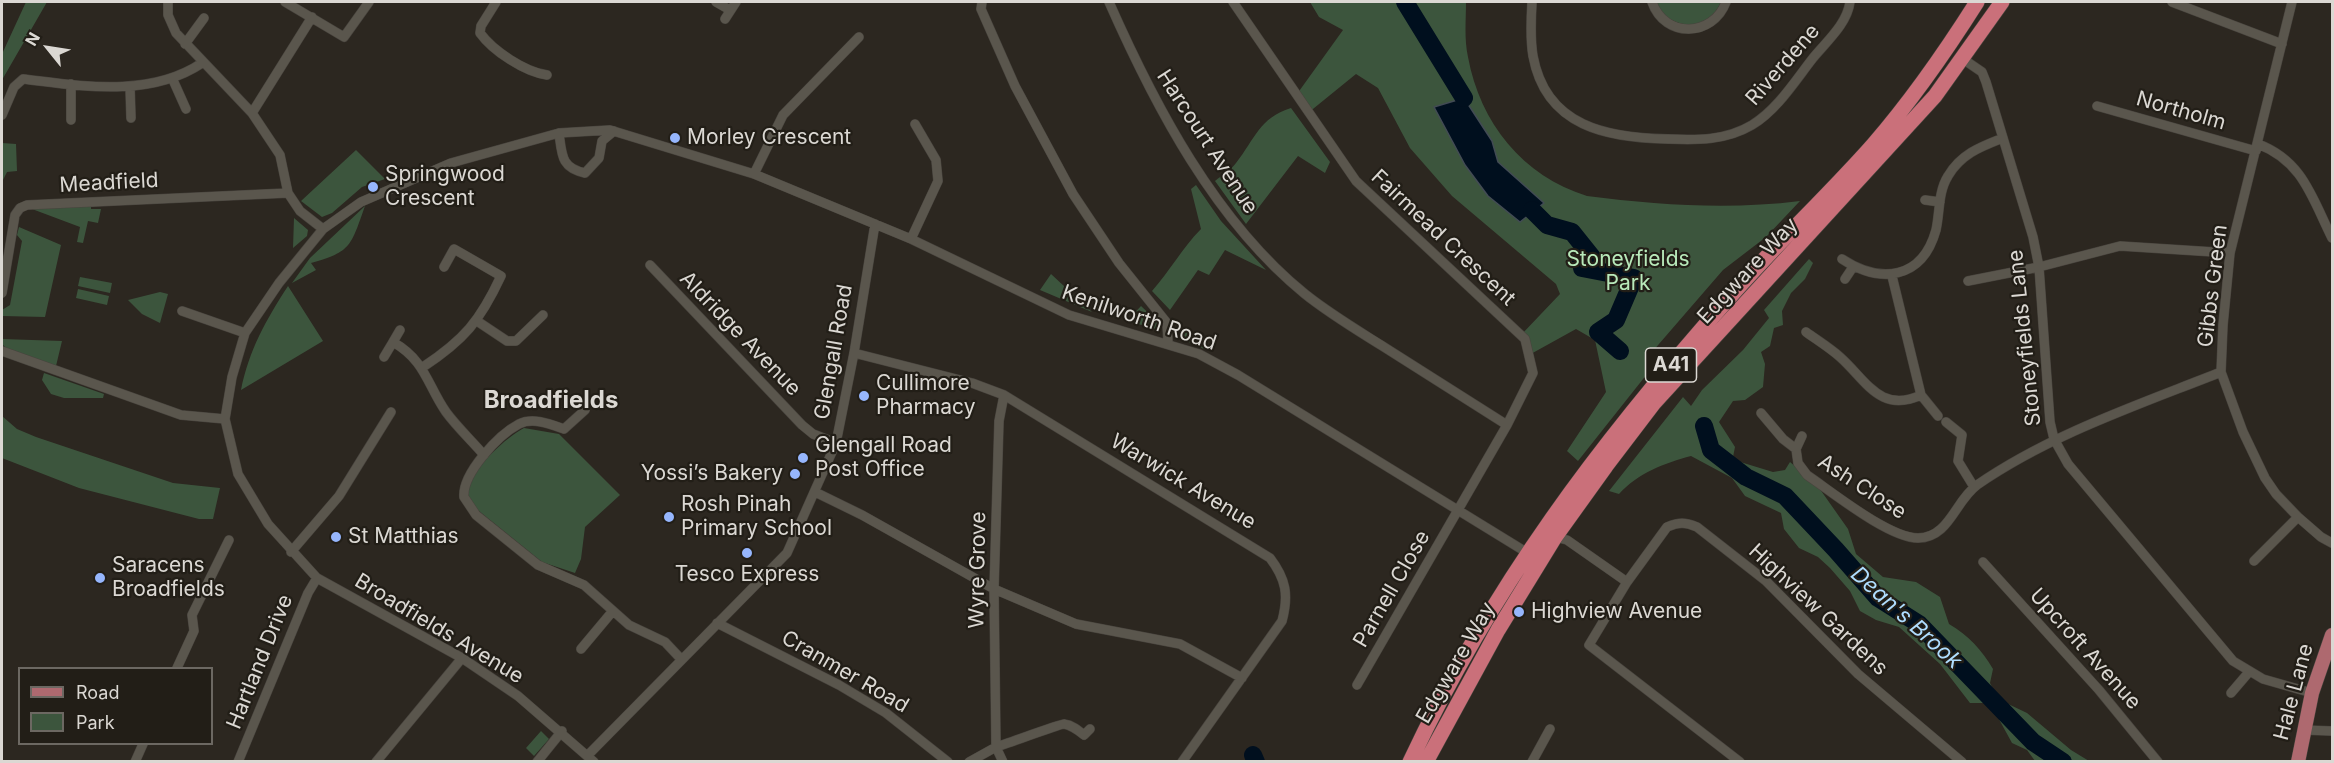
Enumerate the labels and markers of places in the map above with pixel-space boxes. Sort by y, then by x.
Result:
place label: Morley Crescent [687,125,851,151]
marker: Morley Crescent [668,131,682,145]
place label: Springwood Crescent [385,162,505,212]
marker: Springwood Crescent [366,180,380,194]
place label: Cullimore Pharmacy [876,371,975,421]
marker: Cullimore Pharmacy [857,389,871,403]
place label: Glengall Road Post Office [815,433,952,483]
marker: Glengall Road Post Office [796,451,810,465]
place label: Yossi’s Bakery [641,461,783,487]
marker: Yossi’s Bakery [788,467,802,481]
place label: Rosh Pinah Primary School [681,492,832,542]
marker: Rosh Pinah Primary School [662,510,676,524]
place label: St Matthias [348,524,459,550]
marker: St Matthias [329,530,343,544]
marker: Tesco Express [740,546,754,560]
place label: Saracens Broadfields [112,553,225,603]
place label: Tesco Express [675,562,819,588]
marker: Saracens Broadfields [93,571,107,585]
place label: Highview Avenue [1531,599,1702,625]
marker: Highview Avenue [1512,605,1526,619]

